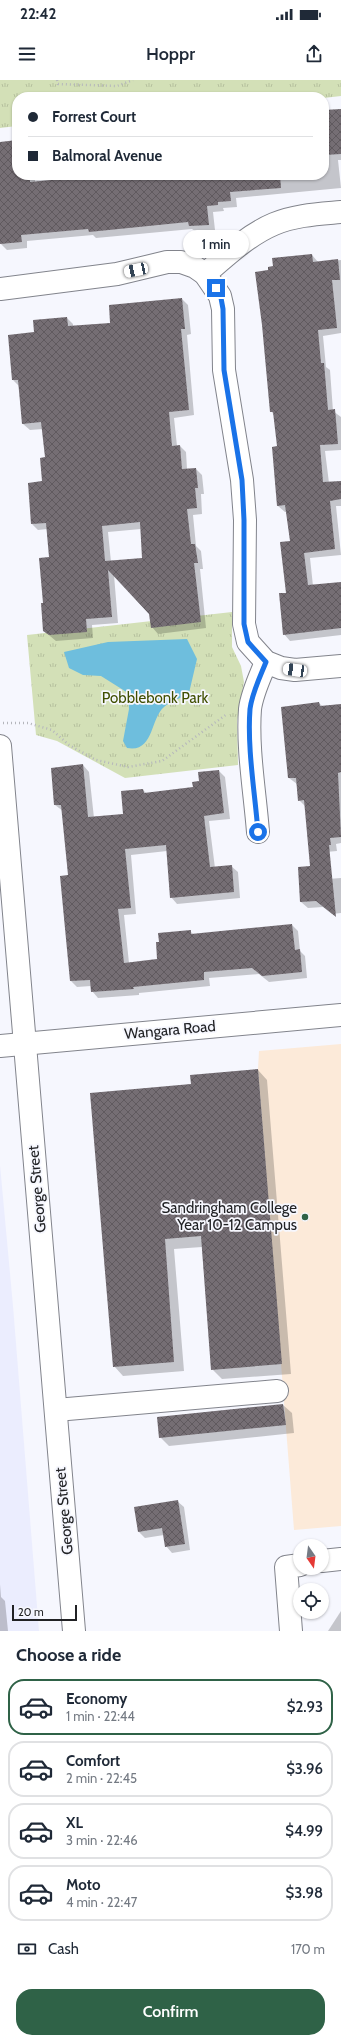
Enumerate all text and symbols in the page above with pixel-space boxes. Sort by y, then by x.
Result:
text: 22:42 [20,5,56,23]
icon: menu [16,43,38,65]
text: Hoppr [146,43,195,65]
icon: share [303,43,325,65]
text: Forrest Court [52,108,136,126]
text: Balmoral Avenue [52,147,162,165]
callout: 1 min [183,230,249,258]
text: 1 min [201,236,231,252]
car [123,262,149,278]
route end [207,279,225,297]
car [282,662,308,678]
park label: Pobblebonk Park [102,689,209,707]
route start [249,823,267,841]
street label: Wangara Road [124,1017,216,1043]
street label: George Street [24,1145,50,1233]
place label: Sandringham College Year 10-12 Campus [162,1199,297,1234]
marker: Sandringham College Year 10-12 Campus [300,1212,310,1222]
street label: George Street [51,1467,77,1555]
north arrow [293,1539,329,1575]
map controls [293,1539,329,1619]
button: locate [293,1583,329,1619]
scale bar [12,1603,77,1622]
text: 20 m [18,1605,44,1619]
text: Choose a ride [16,1644,121,1666]
icon: car [18,1689,54,1725]
text: Economy [66,1690,127,1708]
text: $2.93 [287,1698,323,1716]
text: 1 min · 22:44 [66,1708,135,1724]
icon: car [18,1751,54,1787]
text: Comfort [66,1752,120,1770]
text: $3.96 [286,1760,323,1778]
text: 2 min · 22:45 [66,1770,137,1786]
icon: car [18,1813,54,1849]
text: XL [66,1814,83,1832]
text: $4.99 [285,1822,323,1840]
text: 3 min · 22:46 [66,1832,138,1848]
icon: car [18,1875,54,1911]
text: Moto [66,1876,100,1894]
text: $3.98 [286,1884,323,1902]
text: 4 min · 22:47 [66,1894,137,1910]
icon: cash [16,1938,38,1960]
text: Cash [48,1940,79,1958]
text: 170 m [291,1941,325,1957]
button: Confirm [16,1989,325,2035]

